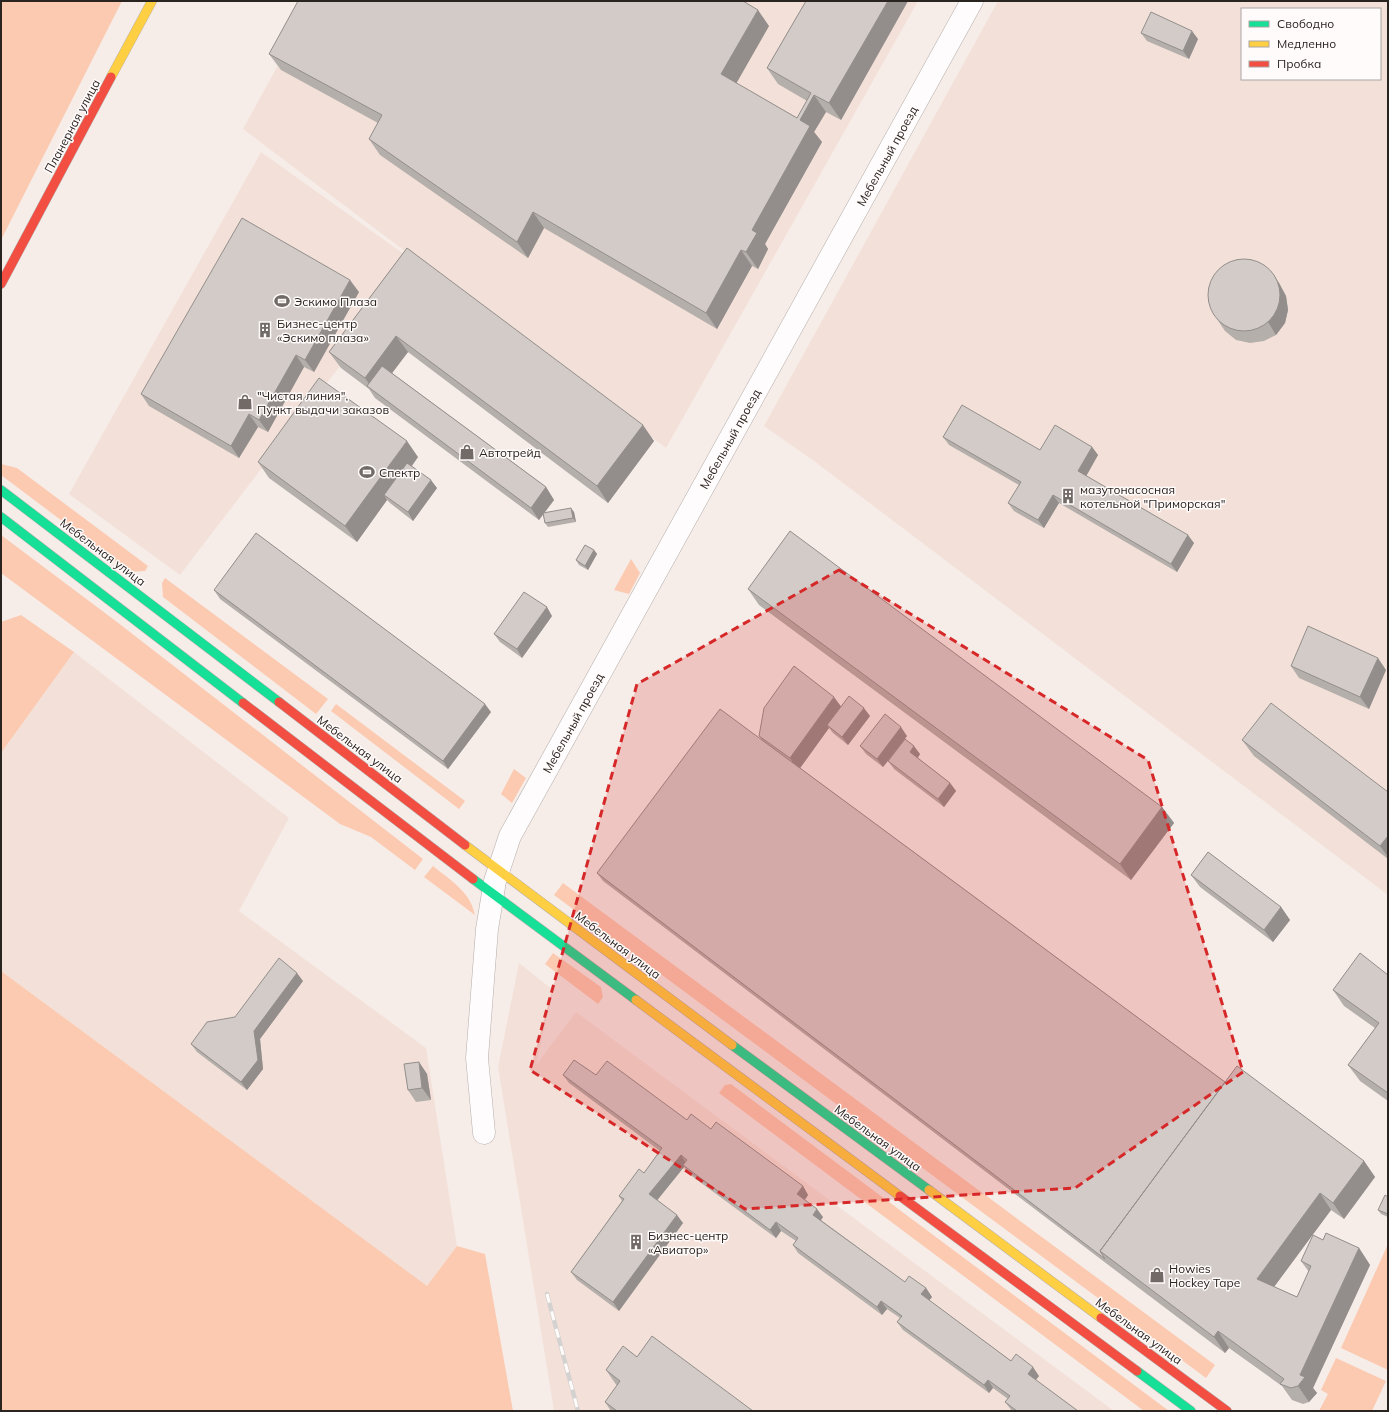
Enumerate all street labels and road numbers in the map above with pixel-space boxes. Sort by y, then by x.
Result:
street label: Планерная улица [41,77,103,175]
street label: Мебельный проезд [853,103,921,209]
street label: Мебельный проезд [696,386,764,492]
street label: Мебельная улица [57,515,149,589]
street label: Мебельный проезд [539,670,607,776]
street label: Мебельная улица [314,712,406,786]
street label: Мебельная улица [572,908,664,982]
street label: Мебельная улица [832,1102,924,1174]
street label: Мебельная улица [1093,1295,1185,1367]

